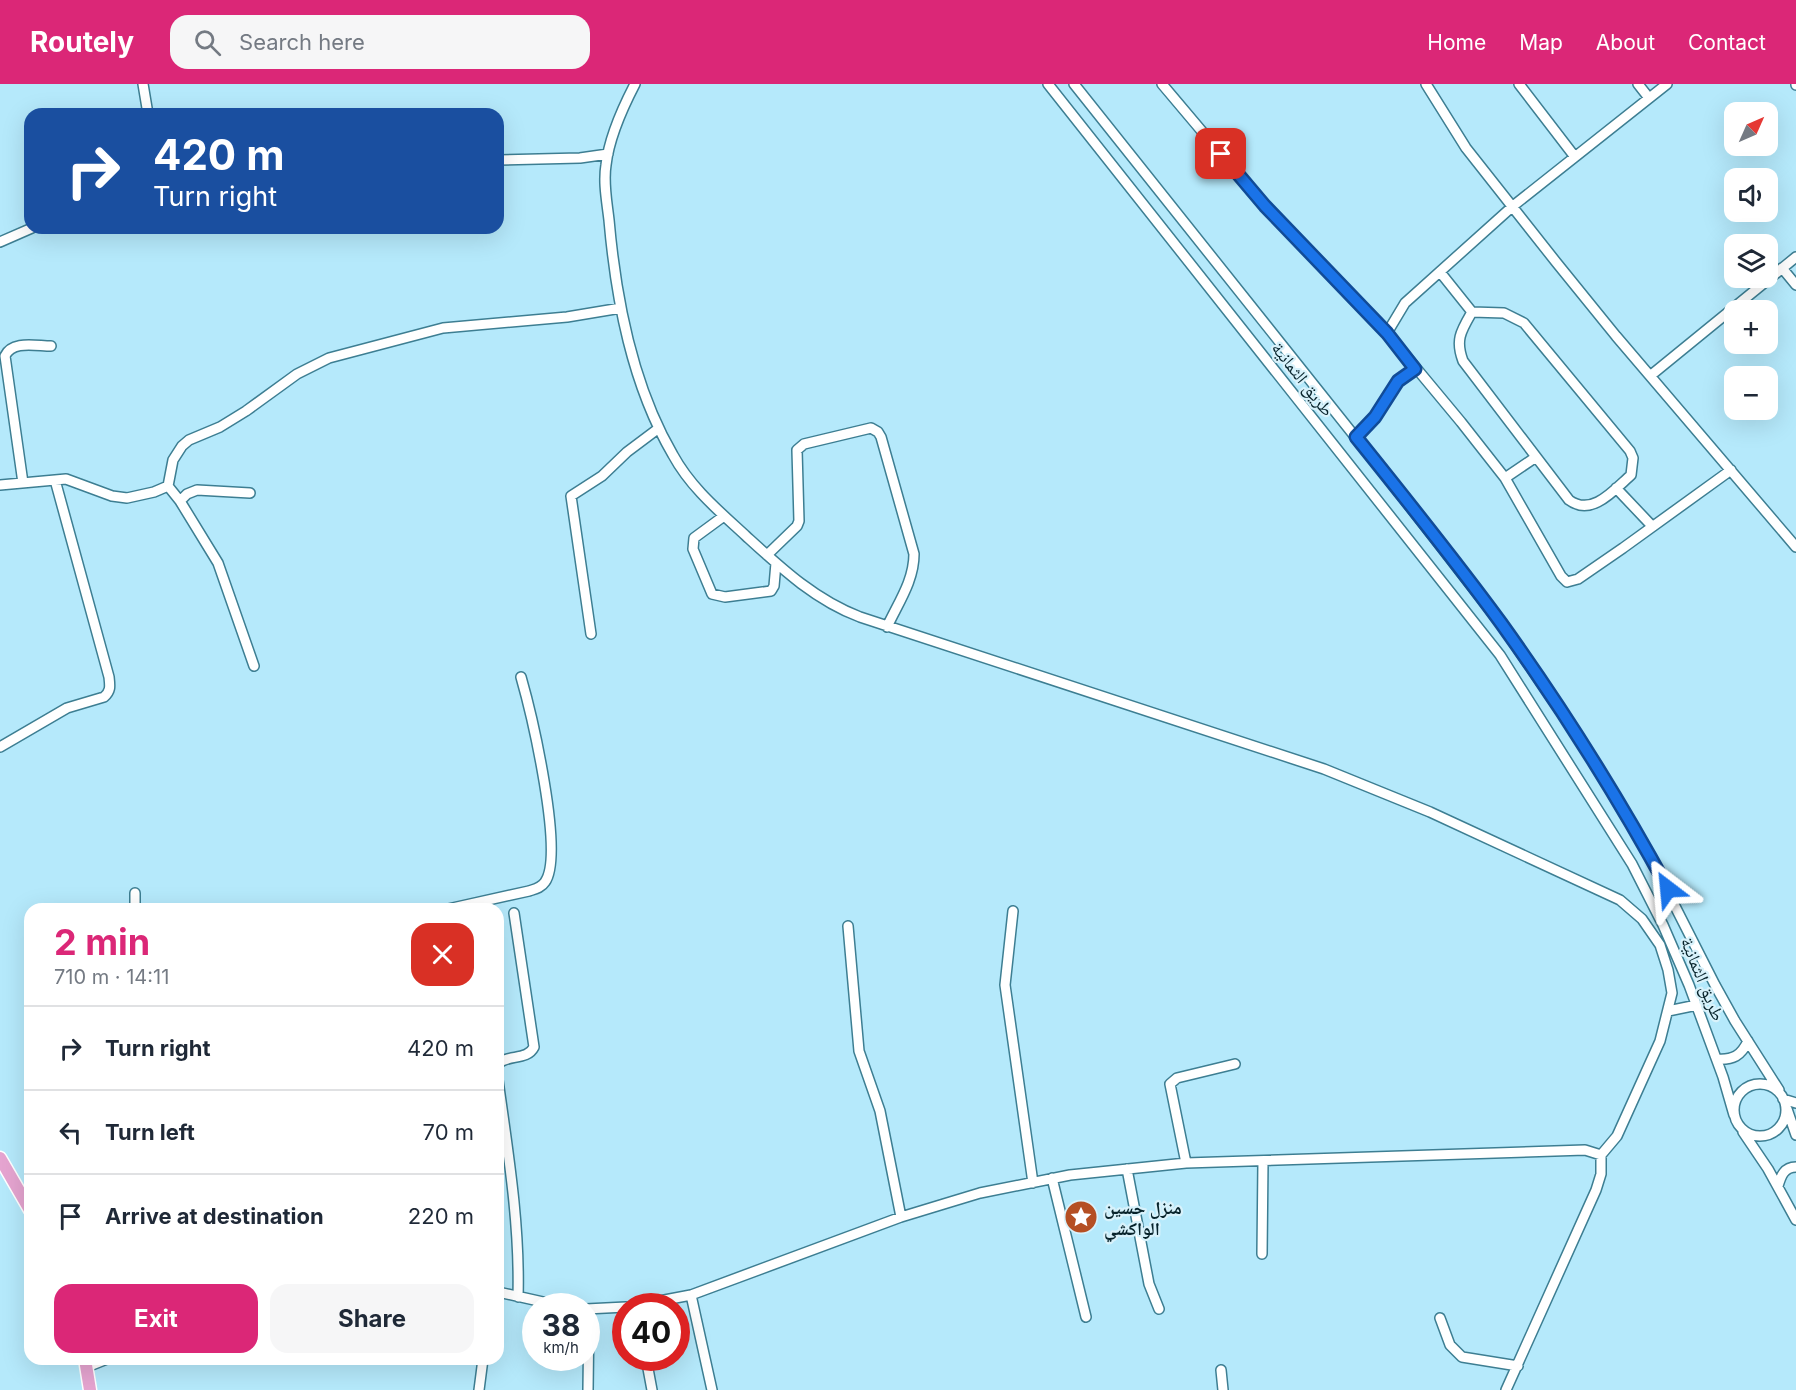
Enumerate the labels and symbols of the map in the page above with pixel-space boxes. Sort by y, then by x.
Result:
north arrow [1724,102,1778,156]
pin [1195,128,1246,179]
street label: طريق الثمانية [1267,338,1338,421]
position arrow [1636,857,1700,921]
street label: طريق الثمانية [1676,934,1729,1024]
place label: منزل حسين الواكشي [1104,1197,1182,1243]
place icon: منزل حسين الواكشي [1063,1199,1099,1235]
speed limit sign: 40 [612,1293,690,1371]

